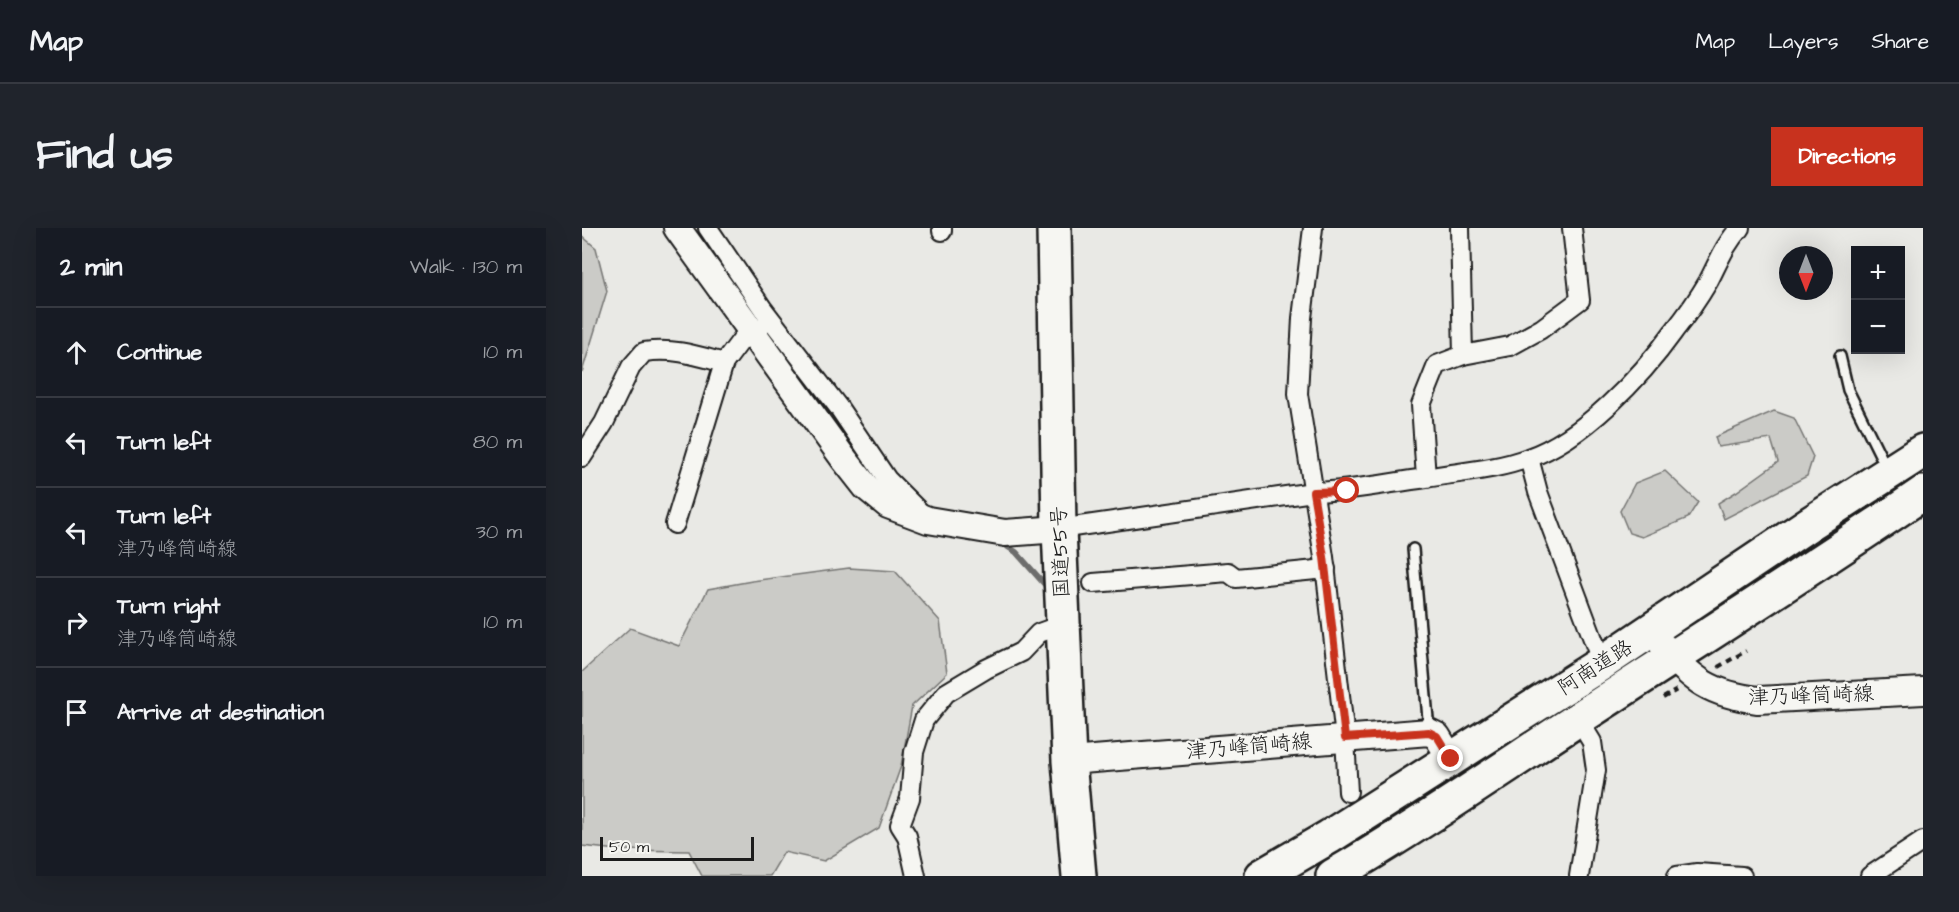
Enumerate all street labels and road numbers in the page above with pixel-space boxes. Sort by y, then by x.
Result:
street label: 国道55号 [1044,505,1077,599]
street label: 阿南道路 [1552,632,1638,702]
street label: 津乃峰筒崎線 [1748,679,1874,712]
street label: 津乃峰筒崎線 [1185,727,1313,766]

